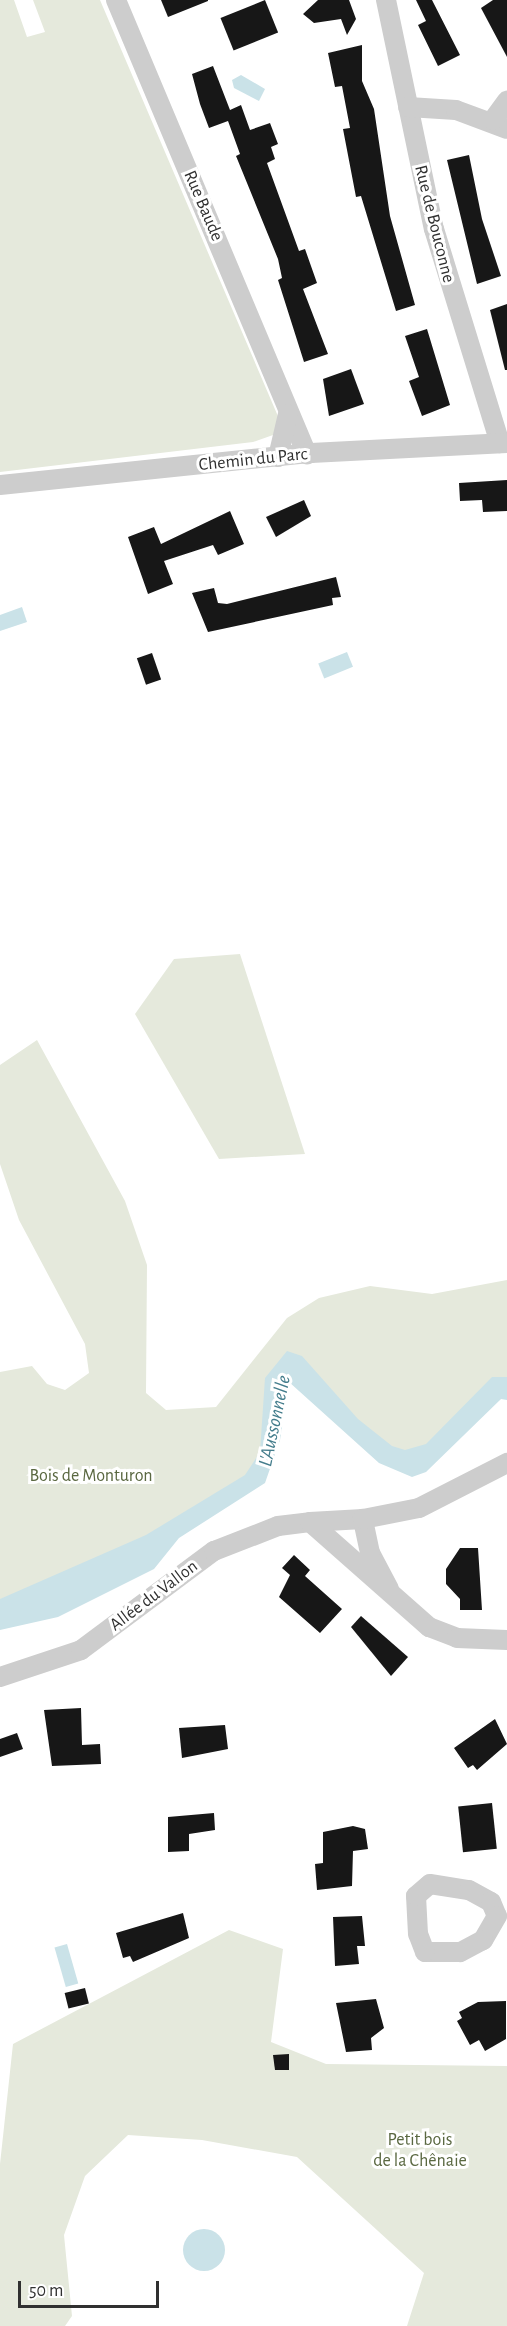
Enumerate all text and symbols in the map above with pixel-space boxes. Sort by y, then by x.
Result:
street label: Rue de Bouconne [409,163,459,285]
street label: Rue Baude [178,167,228,245]
street label: Chemin du Parc [198,444,308,476]
water label: L'Aussonnelle [254,1373,296,1469]
park label: Bois de Monturon [29,1465,153,1487]
street label: Allée du Vallon [106,1556,202,1636]
park label: Petit bois de la Chênaie [373,2130,467,2172]
scale bar [21,2269,162,2307]
text: 50 m [29,2282,63,2300]

